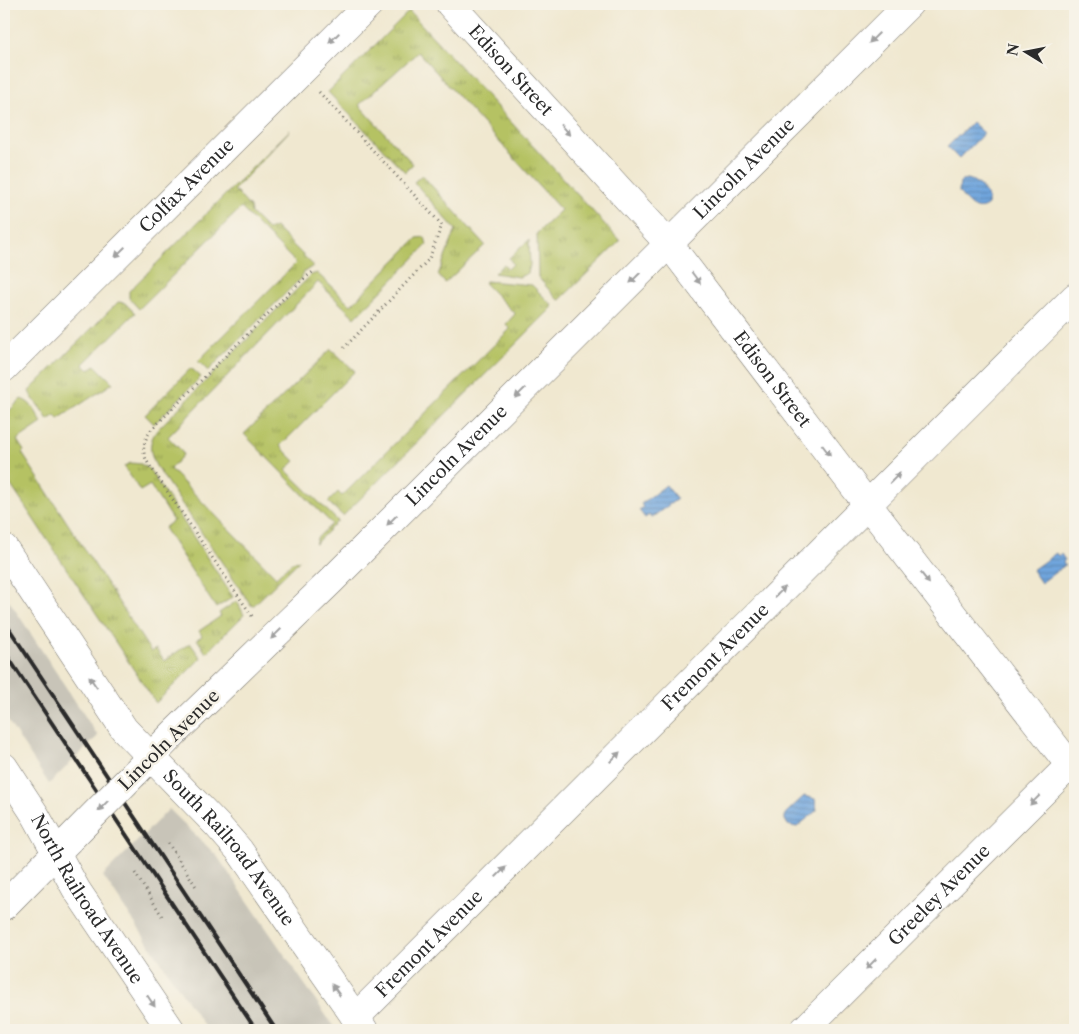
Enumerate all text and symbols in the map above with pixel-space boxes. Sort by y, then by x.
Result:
street label: Edison Street [464,21,558,121]
north arrow [1002,28,1052,78]
one-way arrow [328,32,340,44]
one-way arrow [869,32,881,44]
text: N [1003,42,1023,57]
street label: Lincoln Avenue [689,114,799,224]
one-way arrow [559,124,571,136]
street label: Colfax Avenue [135,134,239,238]
one-way arrow [114,246,126,258]
one-way arrow [690,271,701,284]
one-way arrow [629,272,641,284]
street label: Edison Street [729,327,816,432]
one-way arrow [514,387,526,399]
street label: Lincoln Avenue [402,400,512,511]
one-way arrow [820,443,831,456]
one-way arrow [889,472,901,484]
one-way arrow [387,514,399,526]
one-way arrow [919,572,930,585]
one-way arrow [774,587,786,599]
street label: Fremont Avenue [657,599,774,715]
one-way arrow [271,628,283,640]
one-way arrow [88,675,97,689]
street label: Lincoln Avenue [114,685,224,795]
one-way arrow [609,751,621,763]
street label: South Railroad Avenue [158,765,299,930]
one-way arrow [1029,793,1041,805]
one-way arrow [97,800,109,812]
street label: North Railroad Avenue [26,810,148,988]
street label: Greeley Avenue [884,840,995,951]
one-way arrow [494,866,506,878]
street label: Fremont Avenue [371,885,487,1002]
one-way arrow [865,958,877,970]
one-way arrow [331,983,341,997]
one-way arrow [146,994,156,1008]

